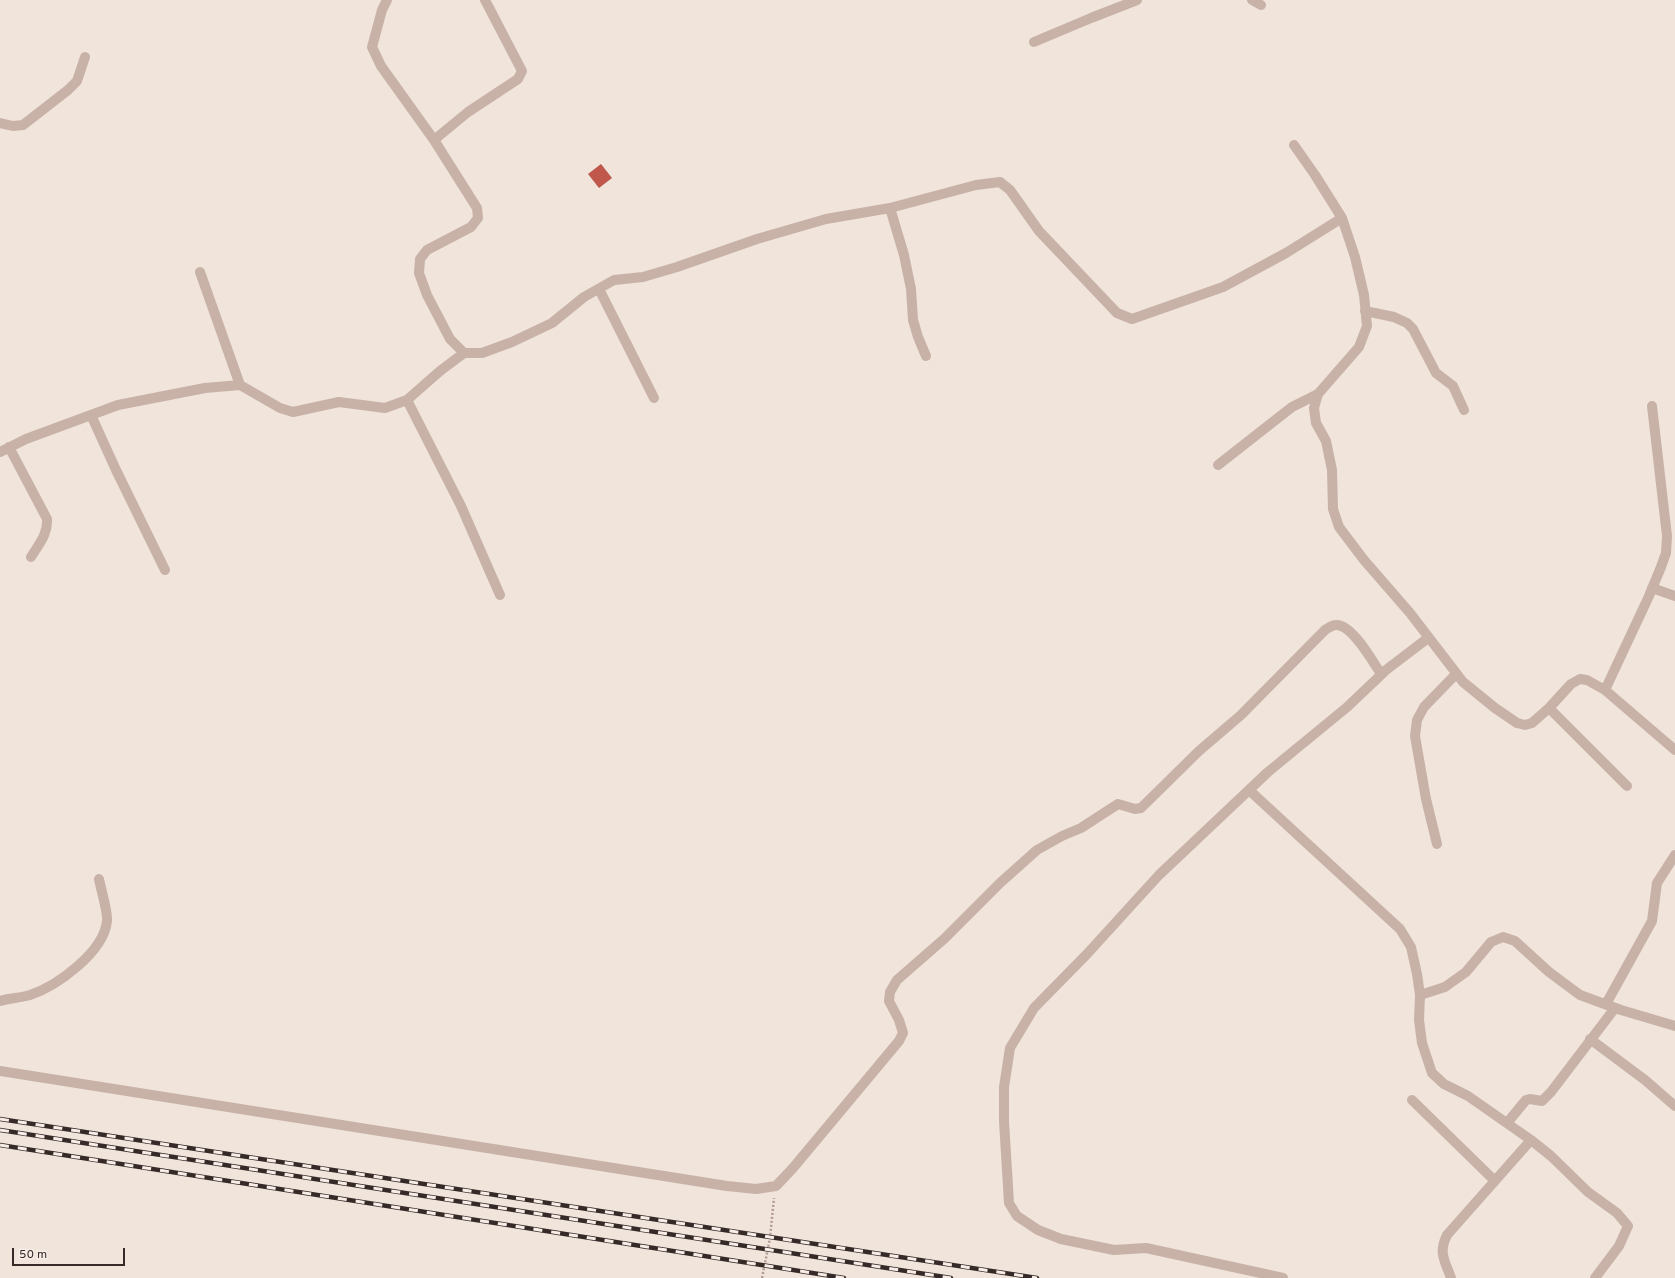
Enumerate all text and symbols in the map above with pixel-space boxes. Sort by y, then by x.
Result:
scale bar [14,1240,127,1266]
text: 50 m [19,1247,47,1263]

